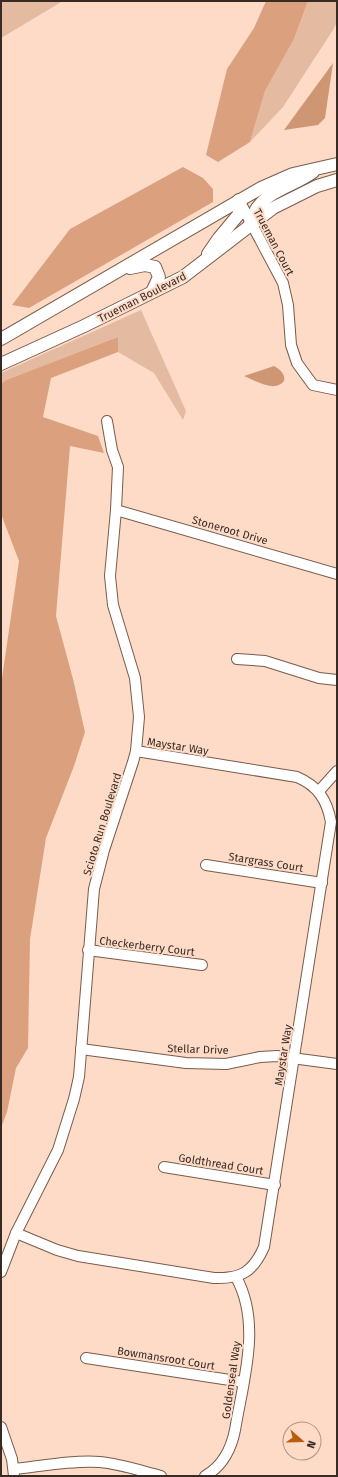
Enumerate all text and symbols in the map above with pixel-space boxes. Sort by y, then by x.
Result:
street label: Trueman Court [251,207,297,278]
street label: Trueman Boulevard [96,270,188,325]
street label: Stoneroot Drive [191,513,269,547]
street label: Maystar Way [146,735,210,758]
street label: Scioto Run Boulevard [81,771,124,877]
street label: Stargrass Court [228,850,304,875]
street label: Checkerberry Court [99,934,195,959]
street label: Maystar Way [272,1023,295,1087]
street label: Stellar Drive [167,1042,229,1057]
street label: Goldthread Court [178,1151,264,1178]
street label: Goldenseal Way [220,1340,243,1420]
street label: Bowmansroot Court [116,1344,216,1373]
north arrow [282,1421,322,1461]
text: N [304,1439,318,1450]

